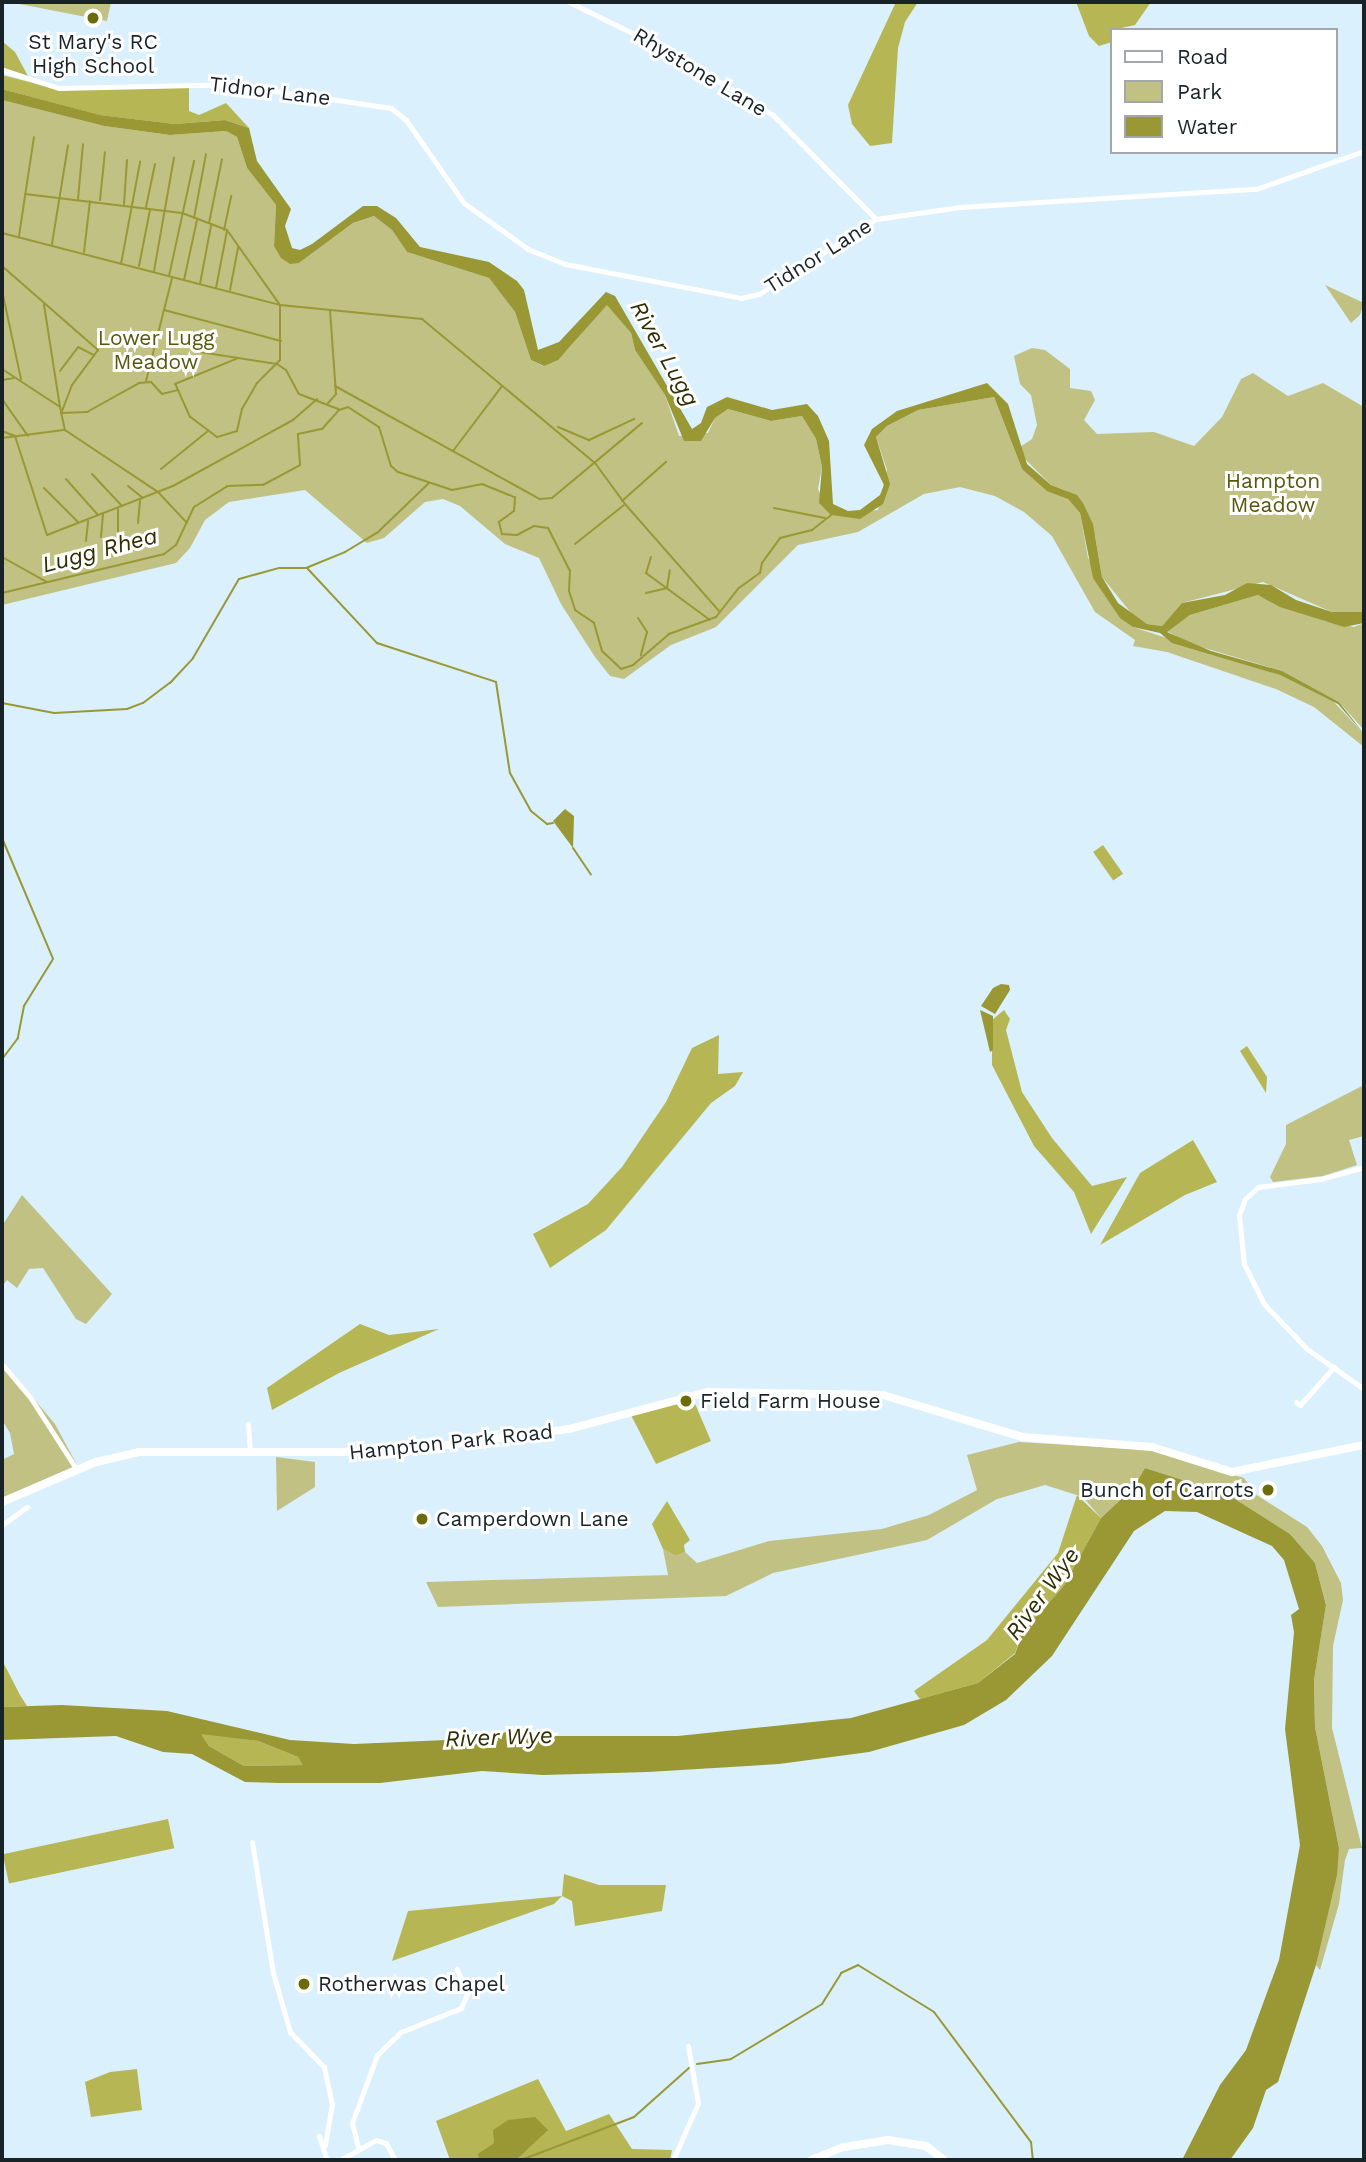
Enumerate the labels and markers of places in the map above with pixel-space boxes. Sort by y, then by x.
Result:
marker: St Mary's RC High School [85,10,101,26]
place label: St Mary's RC High School [28,29,158,79]
place label: Field Farm House [700,1388,881,1414]
marker: Field Farm House [678,1393,694,1409]
place label: Bunch of Carrots [1079,1477,1254,1503]
marker: Bunch of Carrots [1260,1482,1276,1498]
place label: Camperdown Lane [436,1506,629,1532]
marker: Camperdown Lane [414,1511,430,1527]
place label: Rotherwas Chapel [318,1971,505,1997]
marker: Rotherwas Chapel [296,1976,312,1992]

